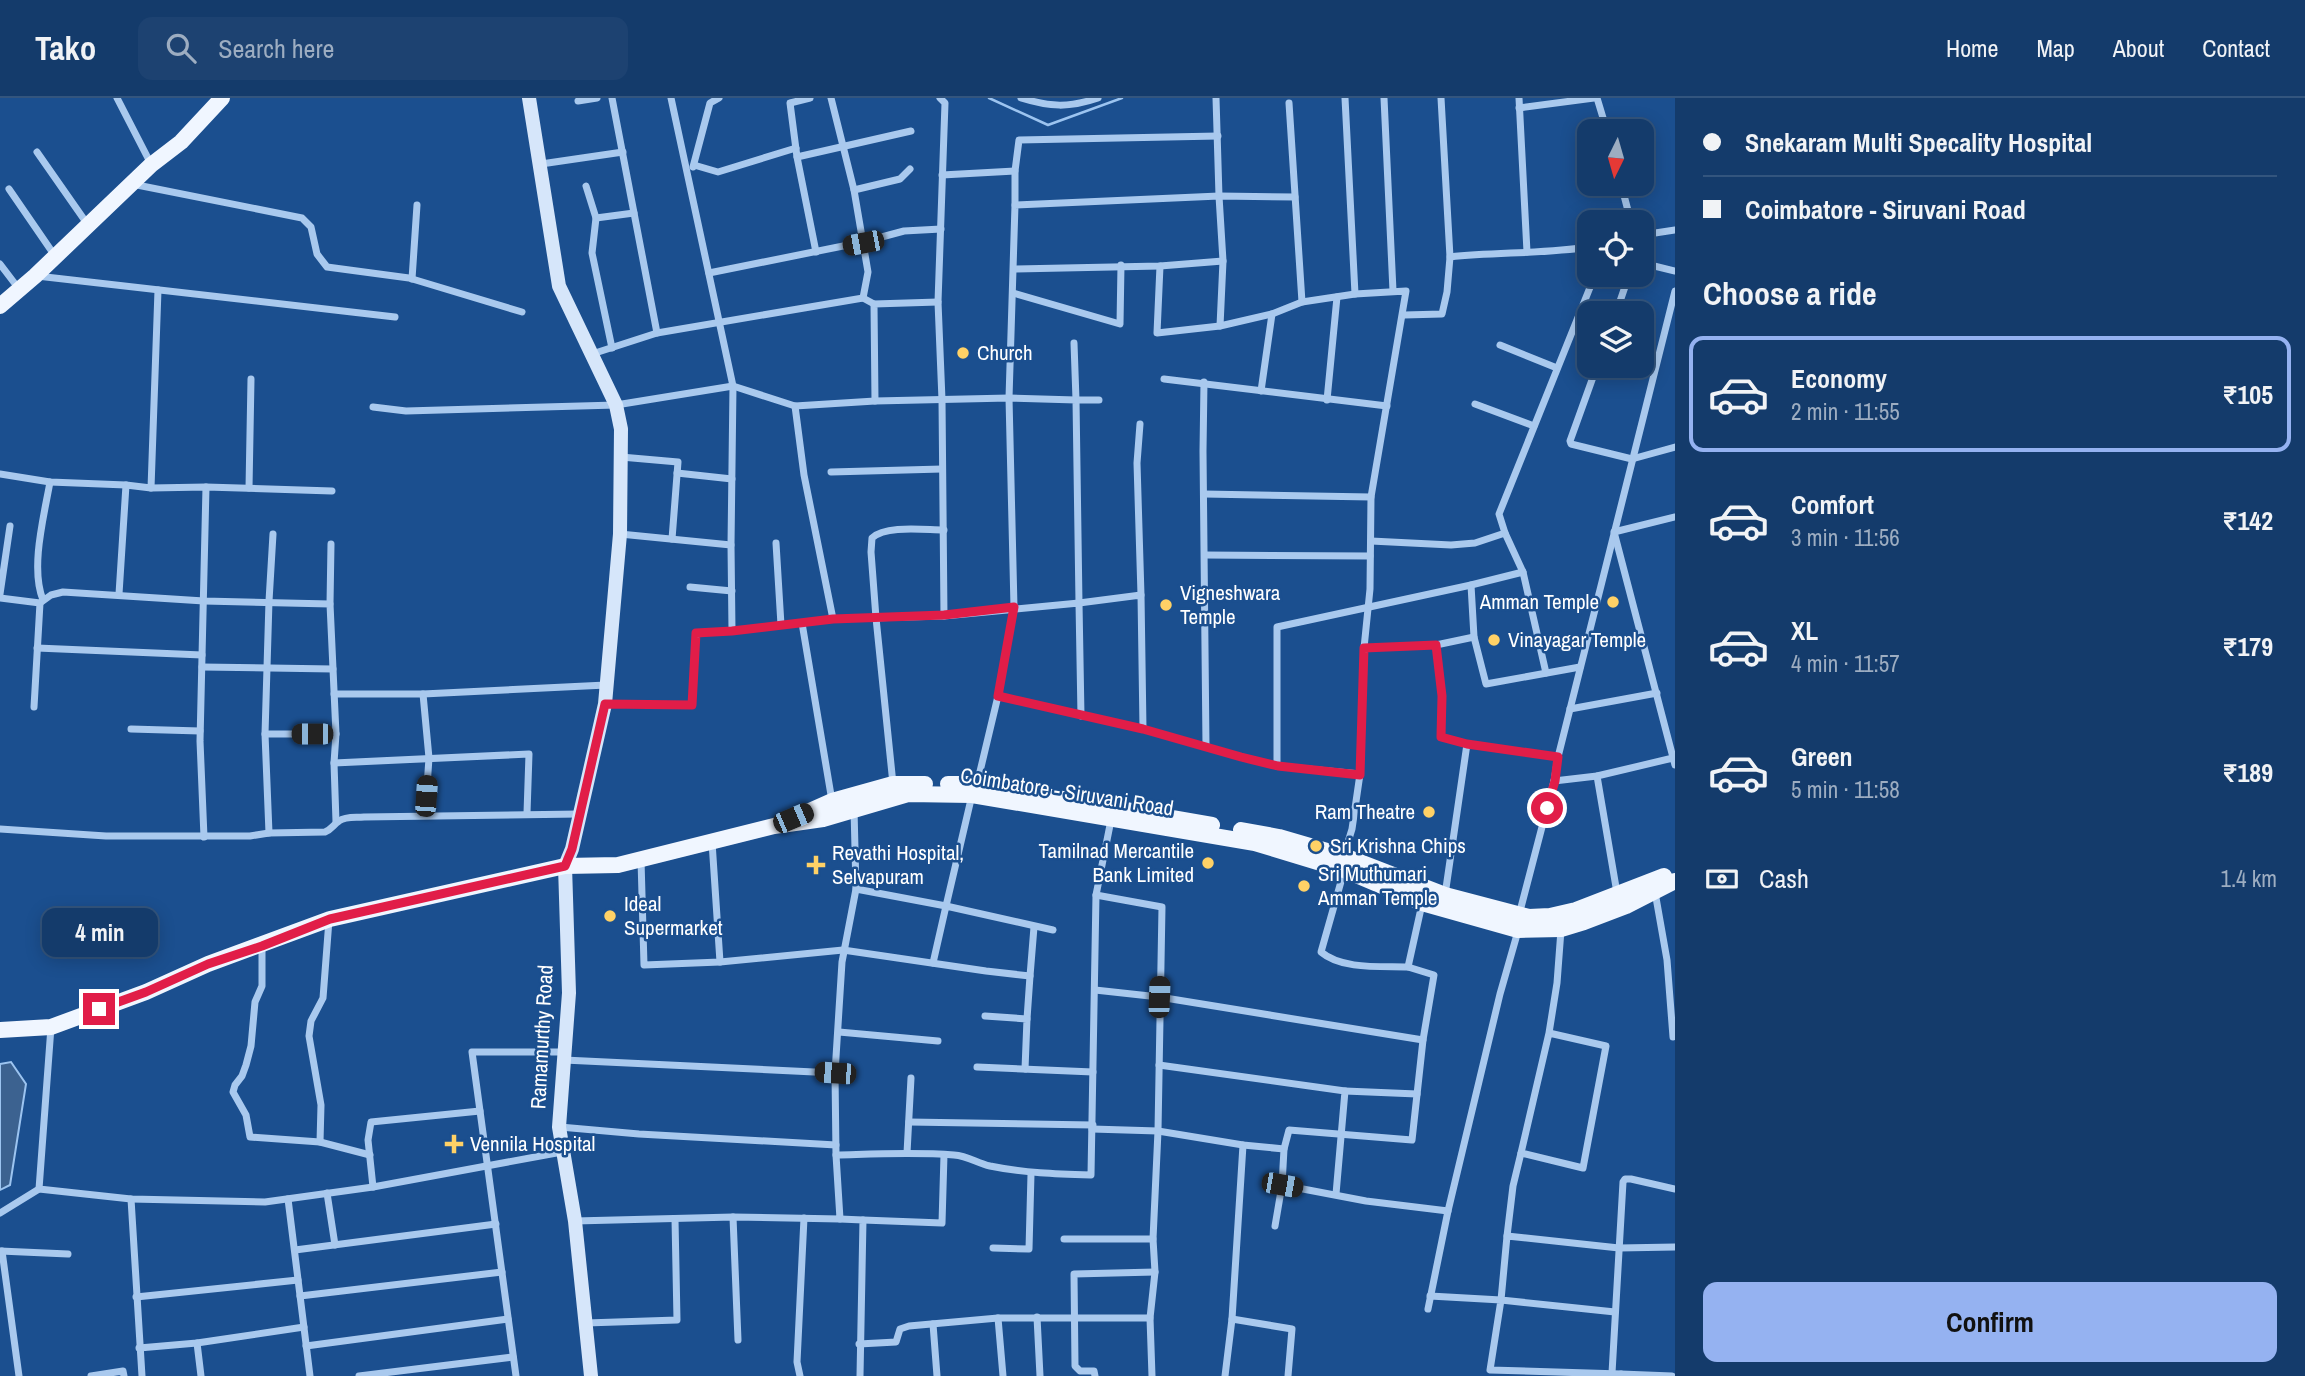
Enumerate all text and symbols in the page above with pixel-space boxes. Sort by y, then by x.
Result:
search box [138,17,628,80]
text: Tako [35,26,96,70]
icon: search [162,29,200,67]
text: Search here [218,31,334,66]
text: Home [1946,32,1998,64]
text: Map [2036,32,2075,64]
text: About [2113,32,2164,64]
text: Contact [2202,32,2270,64]
north arrow [1577,119,1654,196]
map controls [1577,119,1654,378]
text: Snekaram Multi Specality Hospital [1745,125,2092,160]
text: Coimbatore - Siruvani Road [1745,192,2026,227]
button: locate [1577,210,1654,287]
car [841,229,886,257]
text: Choose a ride [1703,272,1877,315]
button: layers [1577,301,1654,378]
place label: Church [977,338,1033,367]
marker: Church [955,345,971,361]
text: Economy [1791,361,1887,396]
icon: car [1707,363,1770,426]
text: ₹105 [2222,377,2273,412]
text: 2 min · 11:55 [1791,396,1900,427]
text: Comfort [1791,487,1874,522]
icon: car [1707,489,1770,552]
text: ₹142 [2222,503,2273,538]
text: 3 min · 11:56 [1791,522,1900,553]
place label: Vigneshwara Temple [1180,578,1281,631]
place label: Amman Temple [1479,587,1599,616]
marker: Amman Temple [1605,594,1621,610]
marker: Vigneshwara Temple [1158,597,1174,613]
text: XL [1791,613,1818,648]
icon: car [1707,615,1770,678]
place label: Vinayagar Temple [1508,625,1646,654]
text: ₹179 [2222,629,2273,664]
marker: Vinayagar Temple [1486,632,1502,648]
text: 4 min · 11:57 [1791,648,1900,679]
car [292,724,334,745]
text: Green [1791,739,1853,774]
icon: car [1707,741,1770,804]
text: ₹189 [2222,755,2273,790]
street label: Coimbatore - Siruvani Road [958,760,1176,823]
car [415,774,438,818]
text: 5 min · 11:58 [1791,774,1900,805]
route start [1531,792,1563,824]
place label: Ram Theatre [1315,797,1415,826]
car [770,800,817,836]
marker: Ram Theatre [1421,804,1437,820]
place label: Sri Krishna Chips [1330,831,1466,860]
place label: Tamilnad Mercantile Bank Limited [1039,836,1194,889]
place label: Revathi Hospital, Selvapuram [832,838,964,891]
marker: Sri Krishna Chips [1308,838,1324,854]
marker: Revathi Hospital, Selvapuram [806,855,826,875]
marker: Tamilnad Mercantile Bank Limited [1200,855,1216,871]
place label: Sri Muthumari Amman Temple [1317,859,1437,912]
icon: cash [1703,860,1741,898]
text: Cash [1759,861,1809,896]
text: 1.4 km [2220,863,2277,894]
marker: Sri Muthumari Amman Temple [1296,878,1312,894]
place label: Ideal Supermarket [624,889,723,942]
callout: 4 min [41,908,157,956]
marker: Ideal Supermarket [602,908,618,924]
text: 4 min [75,917,125,948]
street label: Ramamurthy Road [523,964,560,1110]
car [1148,976,1171,1018]
route end [83,993,115,1025]
car [814,1061,857,1085]
place label: Vennila Hospital [470,1129,595,1158]
marker: Vennila Hospital [444,1134,464,1154]
car [1260,1171,1305,1199]
button: Confirm [1703,1282,2277,1362]

